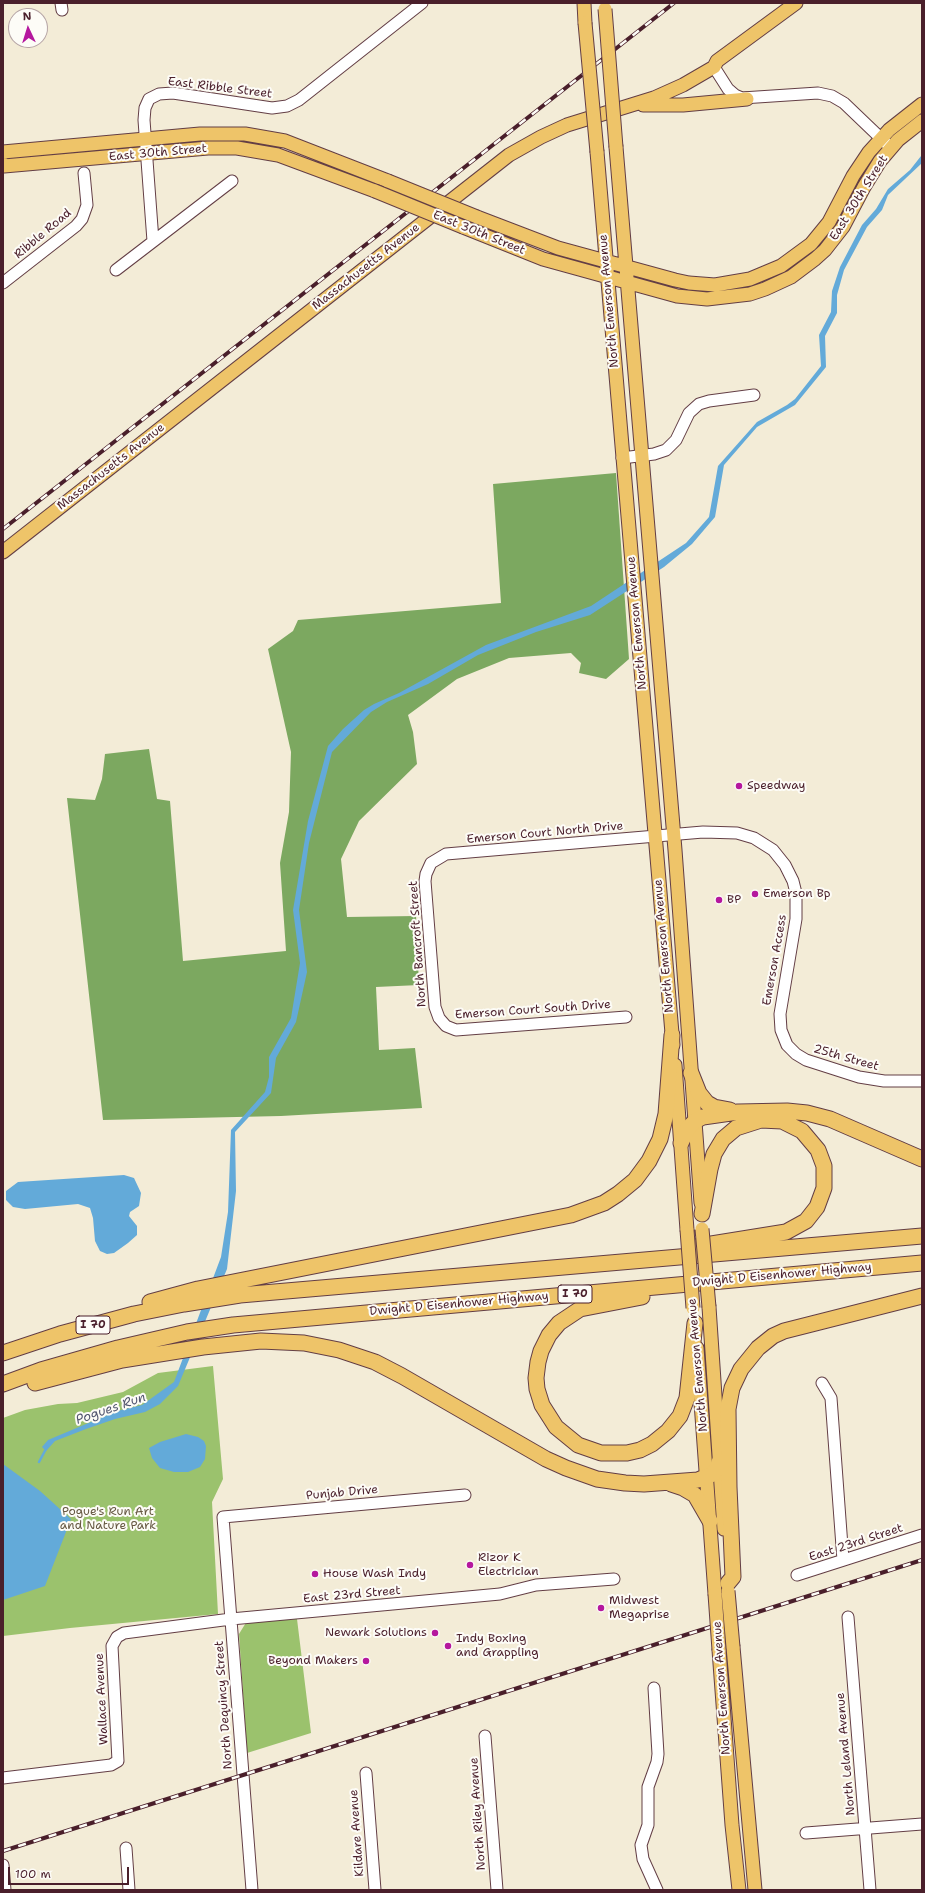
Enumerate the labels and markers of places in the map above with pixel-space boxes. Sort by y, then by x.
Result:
place label: Speedway [747,779,805,793]
marker: Speedway [734,781,744,791]
place label: Emerson Bp [763,887,830,901]
marker: Emerson Bp [750,889,760,899]
place label: BP [727,893,741,907]
marker: BP [714,895,724,905]
place label: Rizor K Electrician [478,1551,539,1579]
marker: Rizor K Electrician [465,1560,475,1570]
place label: House Wash Indy [323,1567,426,1581]
marker: House Wash Indy [310,1569,320,1579]
place label: Midwest Megaprise [609,1594,669,1622]
marker: Midwest Megaprise [596,1603,606,1613]
place label: Newark Solutions [325,1626,427,1640]
marker: Newark Solutions [430,1628,440,1638]
place label: Indy Boxing and Grappling [456,1632,539,1660]
marker: Indy Boxing and Grappling [443,1641,453,1651]
place label: Beyond Makers [268,1654,358,1668]
marker: Beyond Makers [361,1656,371,1666]

